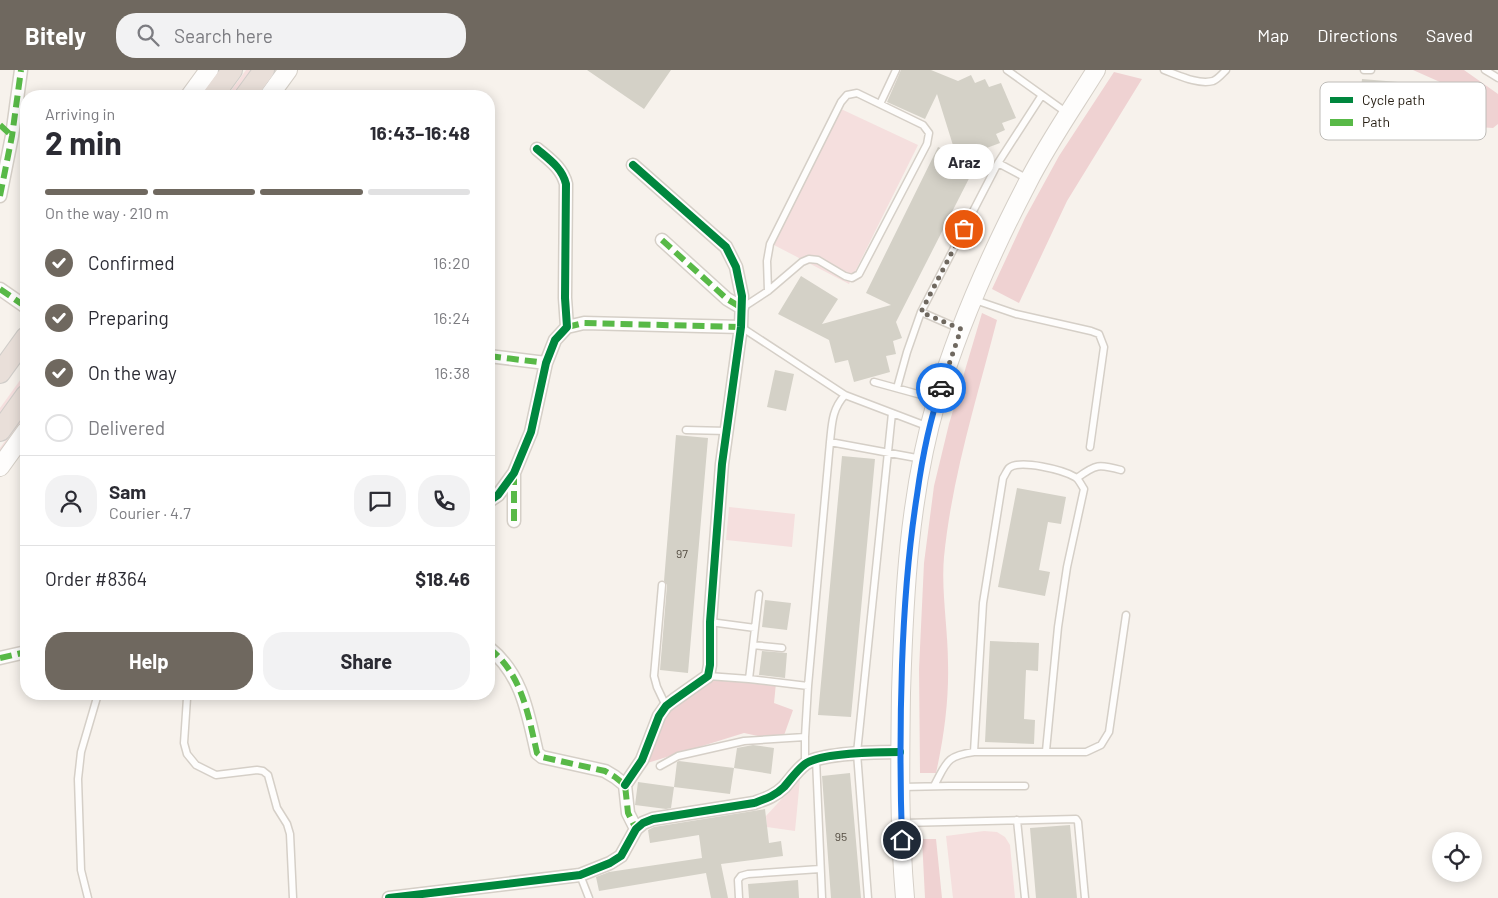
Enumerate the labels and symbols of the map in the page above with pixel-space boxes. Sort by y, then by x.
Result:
legend [1320,82,1486,140]
text: Cycle path [1362,91,1425,108]
text: Path [1362,113,1390,130]
callout: Araz [934,144,994,179]
pin [943,208,985,250]
courier [916,363,966,413]
house number: 97 [676,546,688,560]
pin [881,819,923,861]
house number: 95 [835,829,847,843]

